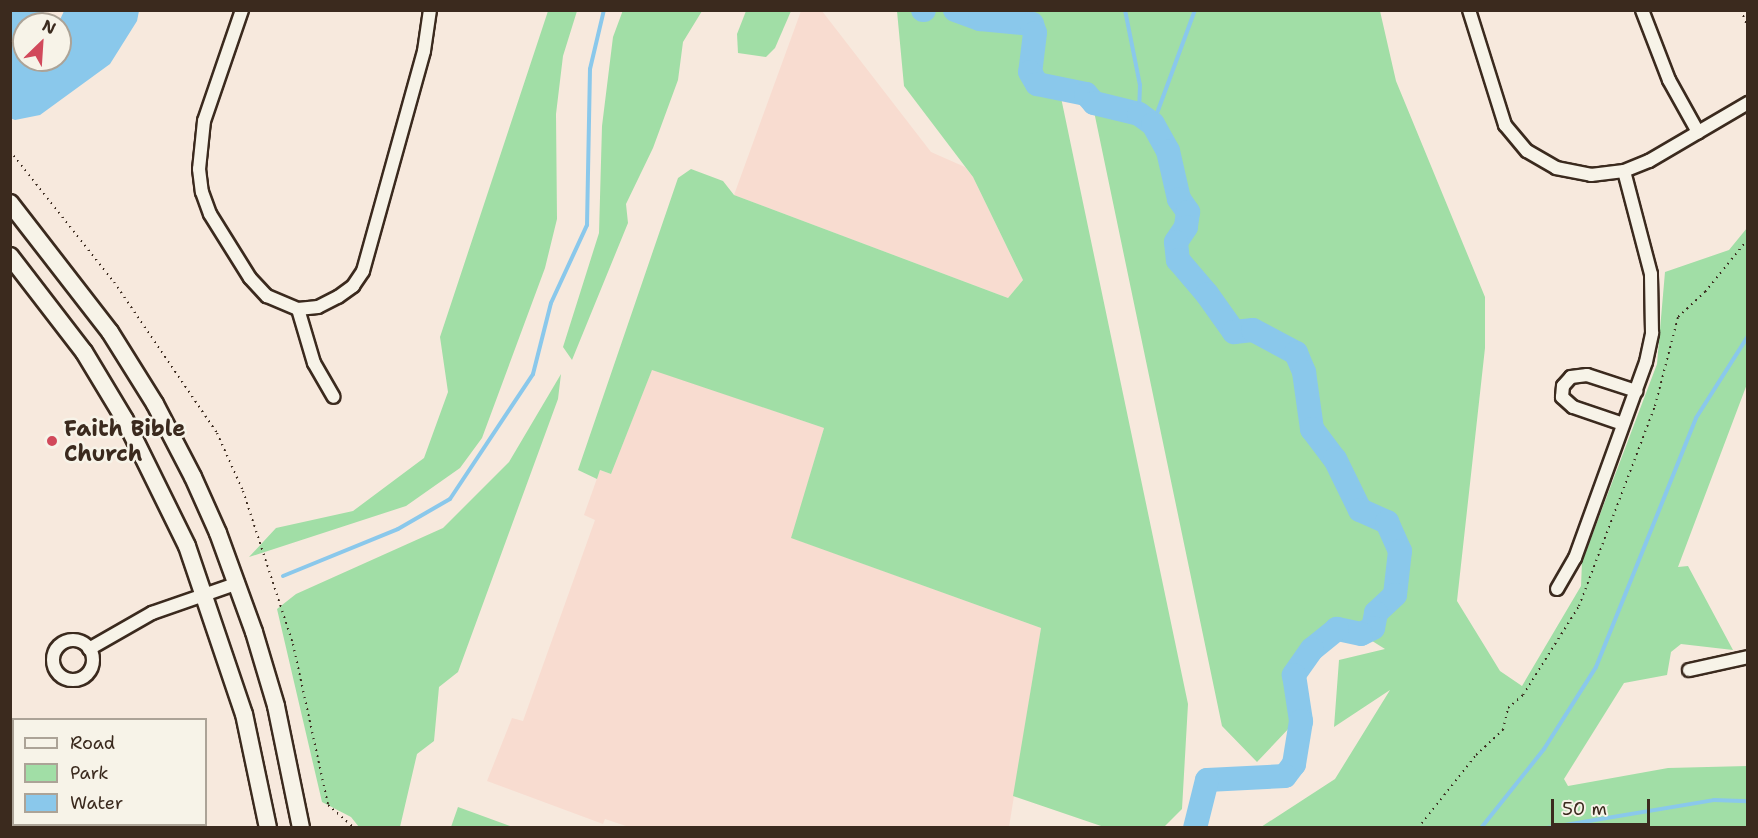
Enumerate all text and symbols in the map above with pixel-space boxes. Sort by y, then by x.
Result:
north arrow [12,12,72,72]
text: N [39,15,59,39]
place label: Faith Bible Church [64,415,185,466]
marker: Faith Bible Church [45,434,59,448]
legend [12,718,207,826]
text: Road [70,731,115,755]
text: Park [70,761,109,785]
scale bar [1554,787,1653,825]
text: Water [70,791,123,815]
text: 50 m [1562,797,1607,821]

